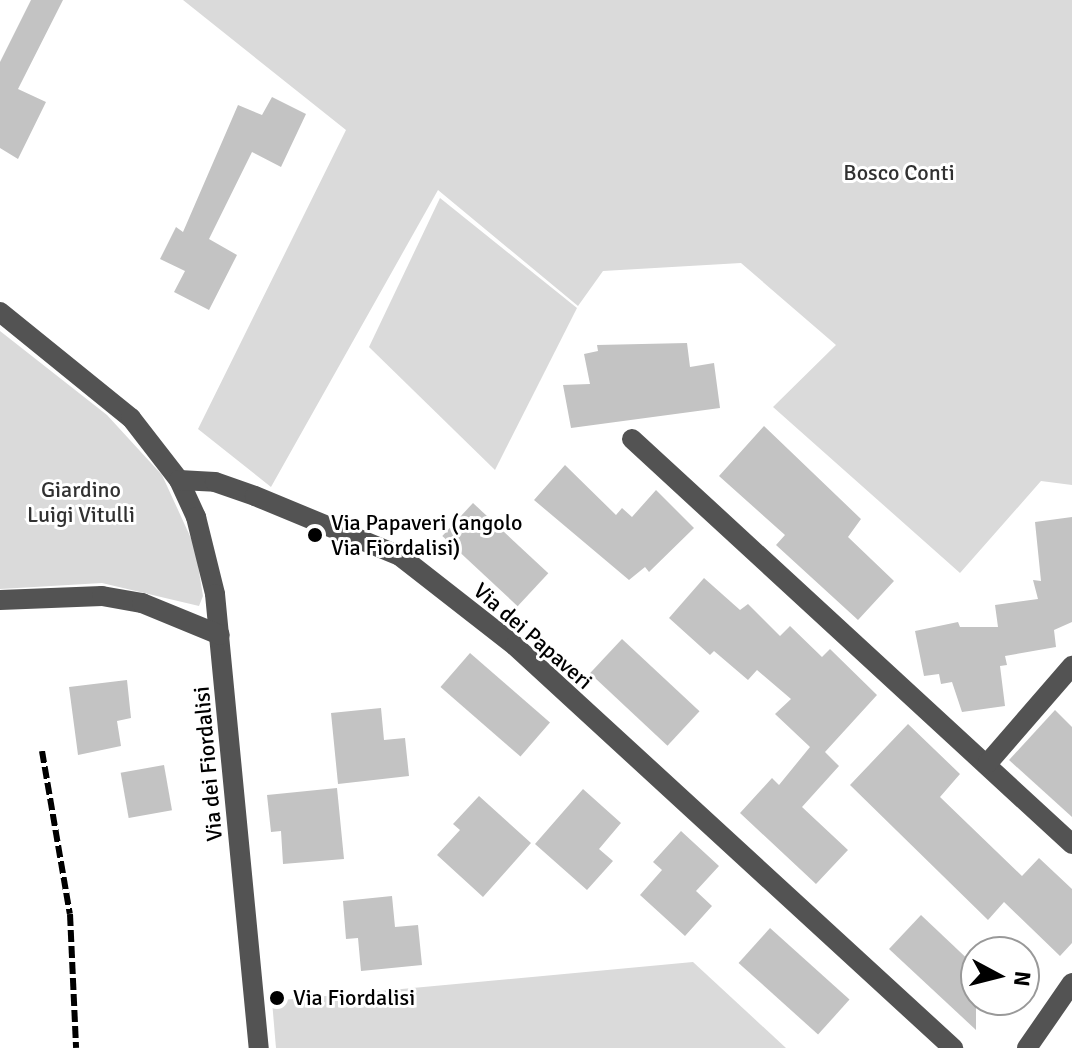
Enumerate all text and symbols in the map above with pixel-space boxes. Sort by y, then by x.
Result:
park label: Bosco Conti [843,160,955,186]
park label: Giardino Luigi Vitulli [27,476,135,528]
place label: Via Papaveri (angolo Via Fiordalisi) [331,509,522,560]
marker: Via Papaveri (angolo Via Fiordalisi) [306,526,324,544]
street label: Via dei Papaveri [468,577,598,695]
street label: Via dei Fiordalisi [188,685,228,843]
north arrow [960,936,1040,1016]
text: N [1008,969,1037,988]
place label: Via Fiordalisi [293,985,415,1011]
marker: Via Fiordalisi [268,989,286,1007]

